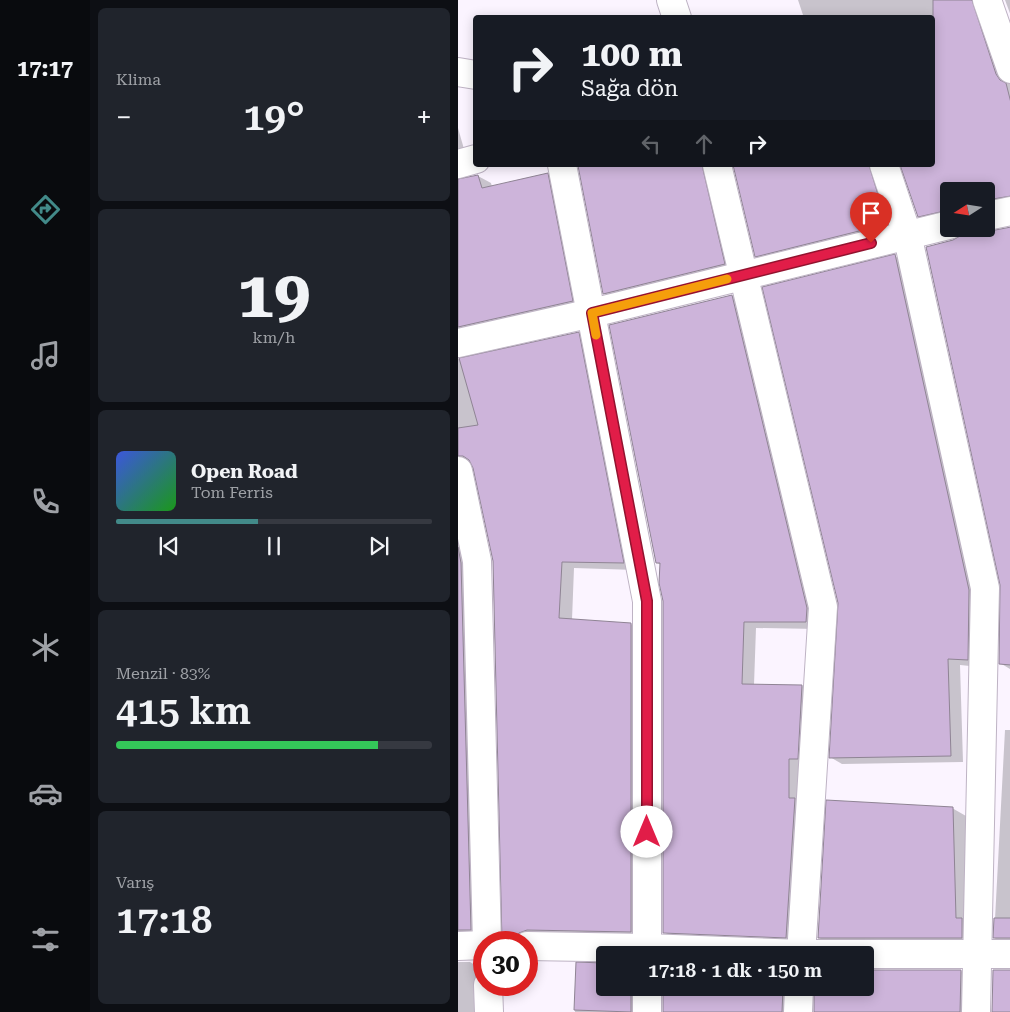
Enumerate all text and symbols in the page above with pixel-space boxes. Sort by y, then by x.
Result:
text: 100 m [581,34,682,75]
icon: right [498,35,563,100]
text: 17:17 [17,56,73,81]
text: Klima [116,70,161,89]
text: Sağa dön [581,76,678,101]
text: 19° [243,95,305,139]
text: − [116,101,132,134]
text: + [416,101,432,134]
icon: left [637,130,665,158]
icon: ahead [690,130,718,158]
icon: right [743,130,771,158]
north arrow [940,182,996,238]
map controls [940,182,995,237]
icon: directions [28,192,63,227]
pin [850,192,892,243]
icon: arrive [857,199,885,227]
text: 19 [238,257,310,333]
text: km/h [253,328,295,347]
icon: music [28,338,63,373]
text: Open Road [191,460,298,483]
text: Tom Ferris [191,483,273,502]
icon: phone [28,484,63,519]
icon: previous [155,532,183,560]
icon: pause [260,532,288,560]
icon: next [365,532,393,560]
icon: climate [28,630,63,665]
text: Menzil · 83% [116,664,210,683]
text: 415 km [116,689,251,733]
icon: car [28,776,63,811]
position arrow [620,805,672,857]
text: Varış [116,873,154,892]
text: 17:18 [116,898,212,942]
icon: filters [28,922,63,957]
speed limit sign: 30 [473,931,538,996]
text: 17:18 · 1 dk · 150 m [648,959,822,982]

